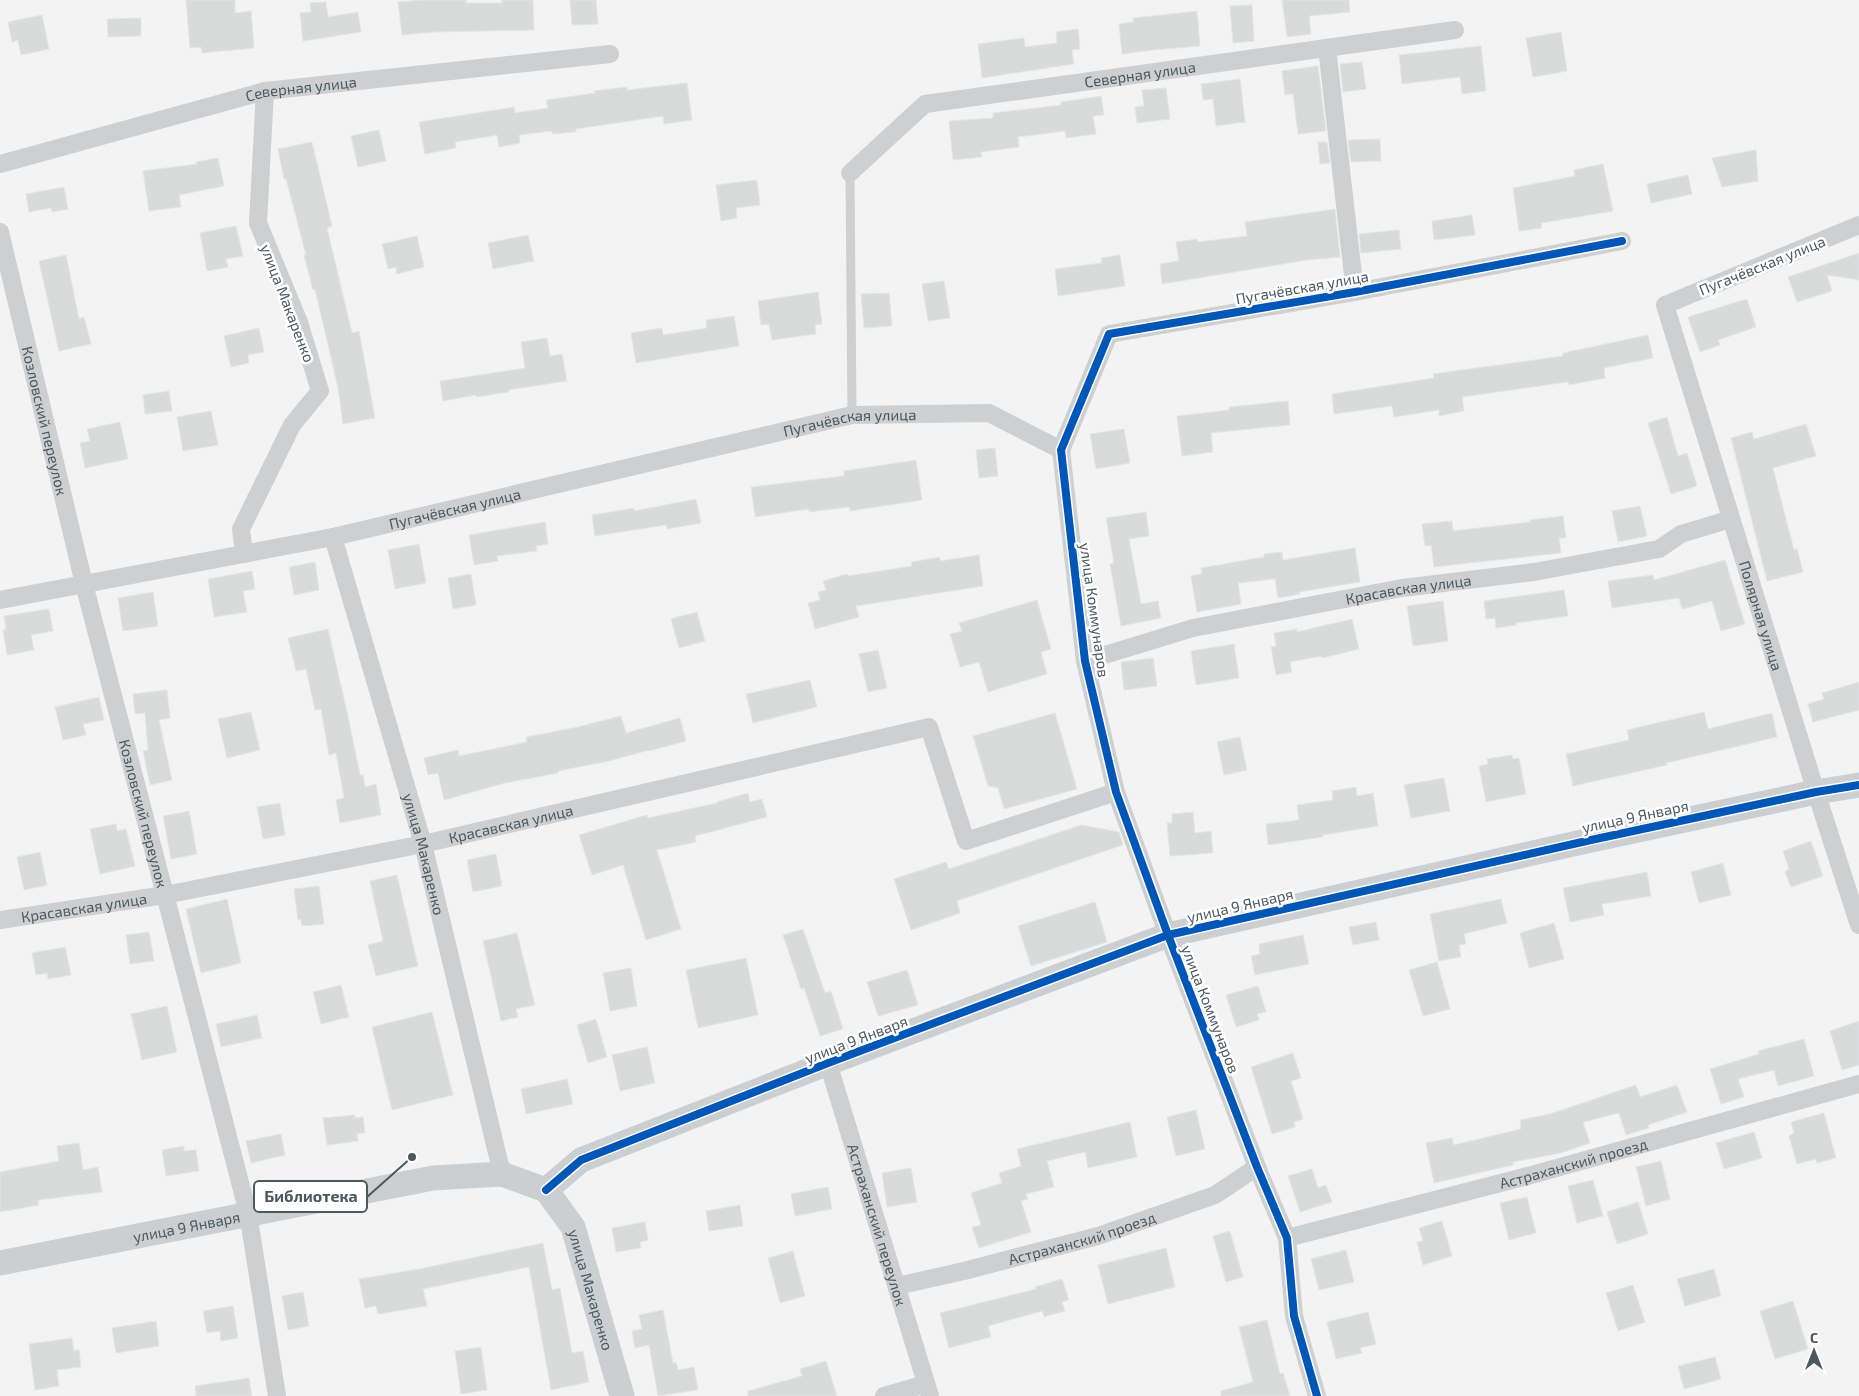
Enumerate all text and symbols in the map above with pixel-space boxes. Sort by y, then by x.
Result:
street label: Северная улица [1083,57,1197,91]
street label: Северная улица [243,72,358,105]
street label: Пугачёвская улица [1696,231,1828,299]
street label: улица Макаренко [256,241,319,365]
street label: Пугачёвская улица [1234,266,1370,309]
street label: Козловский переулок [19,344,72,497]
street label: Пугачёвская улица [781,405,916,440]
street label: Пугачёвская улица [387,484,522,533]
street label: улица Коммунаров [1076,542,1113,679]
street label: Полярная улица [1736,558,1787,673]
street label: Красавская улица [1344,571,1472,608]
street label: Козловский переулок [116,737,172,890]
street label: улица Макаренко [399,791,449,917]
street label: улица 9 Января [1580,796,1690,837]
street label: Красавская улица [447,801,575,847]
street label: улица 9 Января [1185,884,1295,927]
street label: Красавская улица [20,889,148,926]
street label: улица Коммунаров [1177,942,1244,1076]
street label: улица 9 Января [802,1011,910,1068]
street label: Астраханский проезд [1497,1134,1650,1192]
street label: Астраханский переулок [844,1141,911,1308]
callout: Библиотека [254,1181,367,1212]
text: Библиотека [264,1186,358,1205]
street label: улица 9 Января [131,1207,242,1247]
street label: Астраханский проезд [1006,1208,1158,1268]
street label: улица Макаренко [564,1227,617,1352]
north arrow [1789,1326,1839,1376]
text: С [1810,1329,1818,1346]

